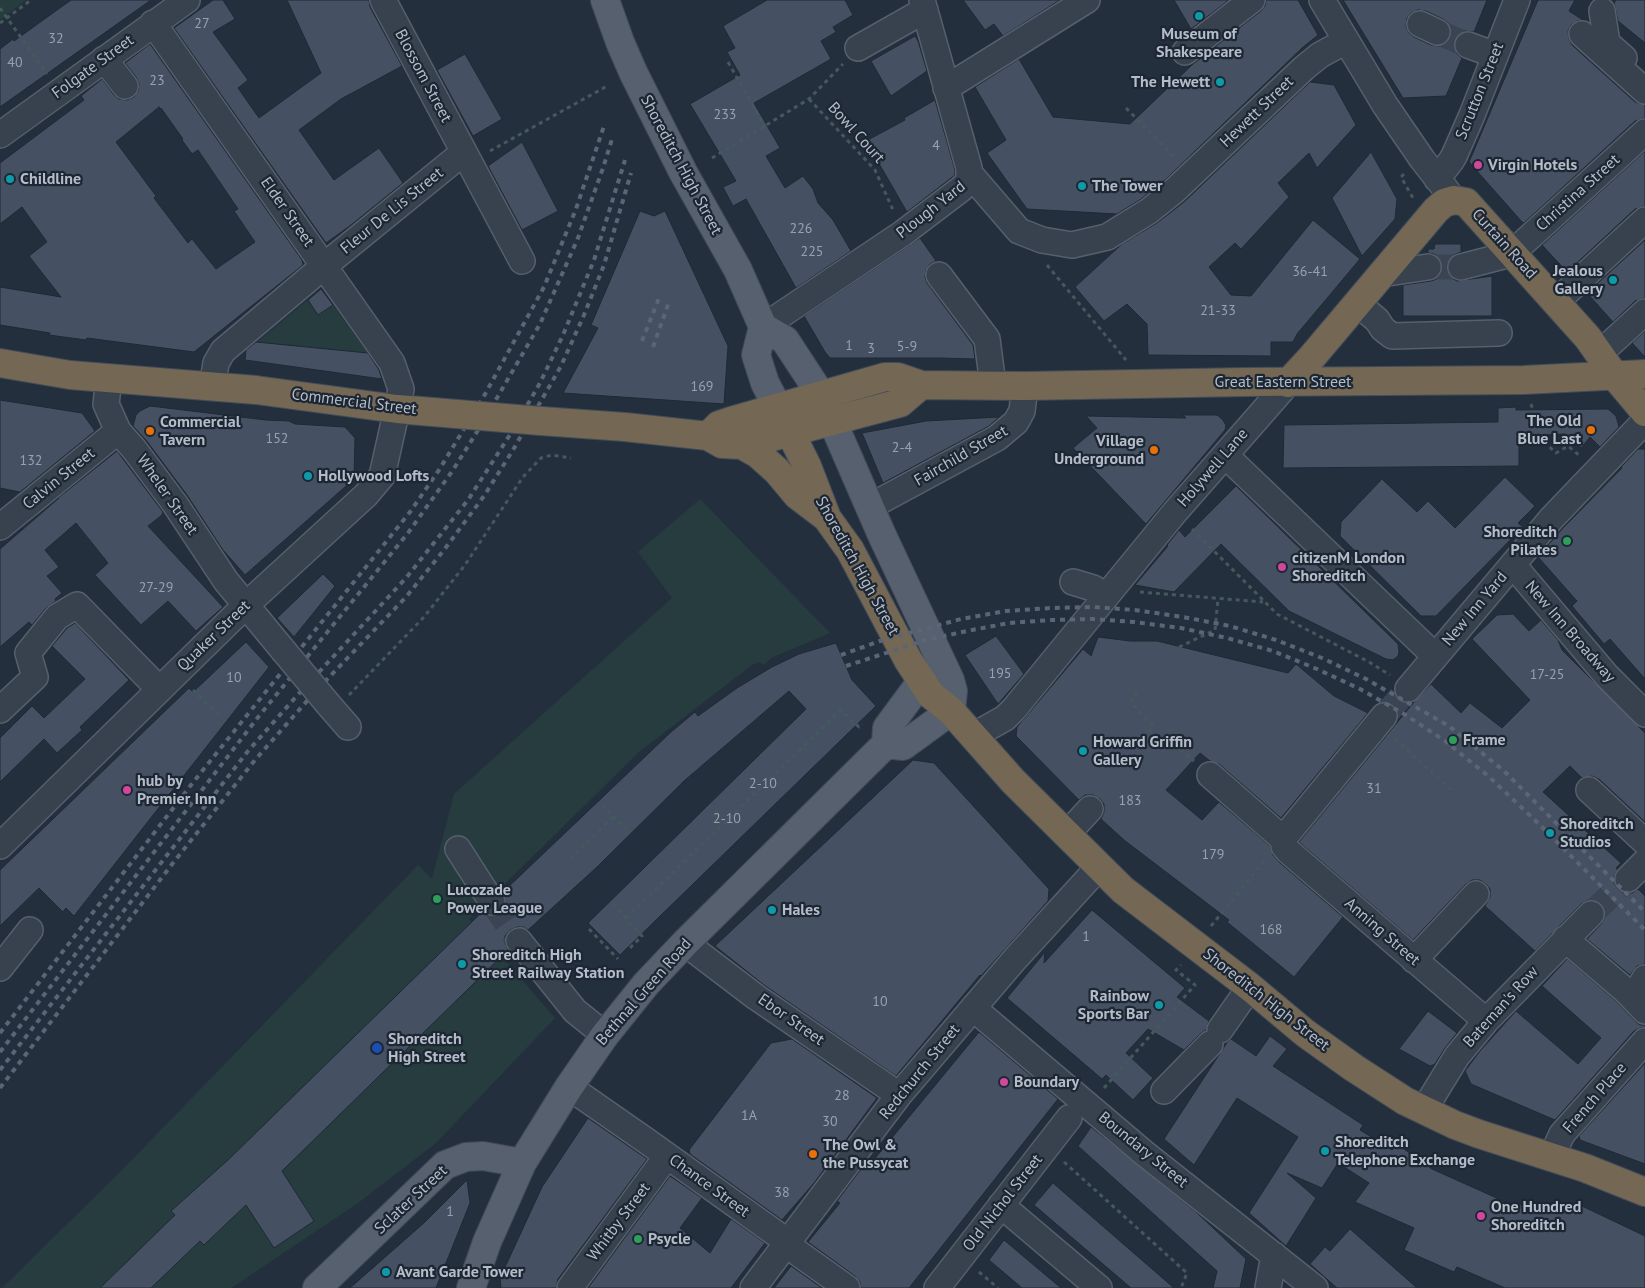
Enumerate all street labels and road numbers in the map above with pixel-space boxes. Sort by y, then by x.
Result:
street label: Blossom Street [390,26,456,126]
street label: Folgate Street [48,31,138,103]
street label: Scrutton Street [1452,40,1508,142]
street label: Hewett Street [1216,72,1298,152]
street label: Shoreditch High Street [636,92,726,238]
street label: Bowl Court [824,98,888,168]
street label: Christina Street [1532,150,1624,236]
street label: Fleur De Lis Street [337,164,447,258]
street label: Elder Street [256,173,318,251]
street label: Plough Yard [893,177,969,243]
street label: Curtain Road [1467,205,1541,283]
street label: Great Eastern Street [1215,372,1351,392]
street label: Commercial Street [290,385,418,419]
street label: Fairchild Street [911,422,1011,490]
street label: Holywell Lane [1174,425,1252,511]
street label: Calvin Street [19,444,99,514]
street label: Wheler Street [132,451,202,539]
street label: Shoreditch High Street [811,493,903,639]
street label: New Inn Yard [1438,568,1512,650]
street label: New Inn Broadway [1521,577,1619,687]
street label: Quaker Street [174,597,254,675]
street label: Anning Street [1340,894,1424,970]
street label: Bethnal Green Road [592,935,696,1049]
street label: Shoreditch High Street [1199,945,1333,1055]
street label: Bateman's Row [1459,962,1543,1052]
street label: Ebor Street [754,990,828,1050]
street label: Redchurch Street [876,1021,964,1123]
street label: French Place [1559,1059,1631,1137]
street label: Boundary Street [1094,1108,1192,1192]
street label: Chance Street [665,1150,753,1222]
street label: Old Nichol Street [959,1151,1047,1255]
street label: Sclater Street [371,1162,451,1238]
street label: Whitby Street [583,1179,655,1265]

